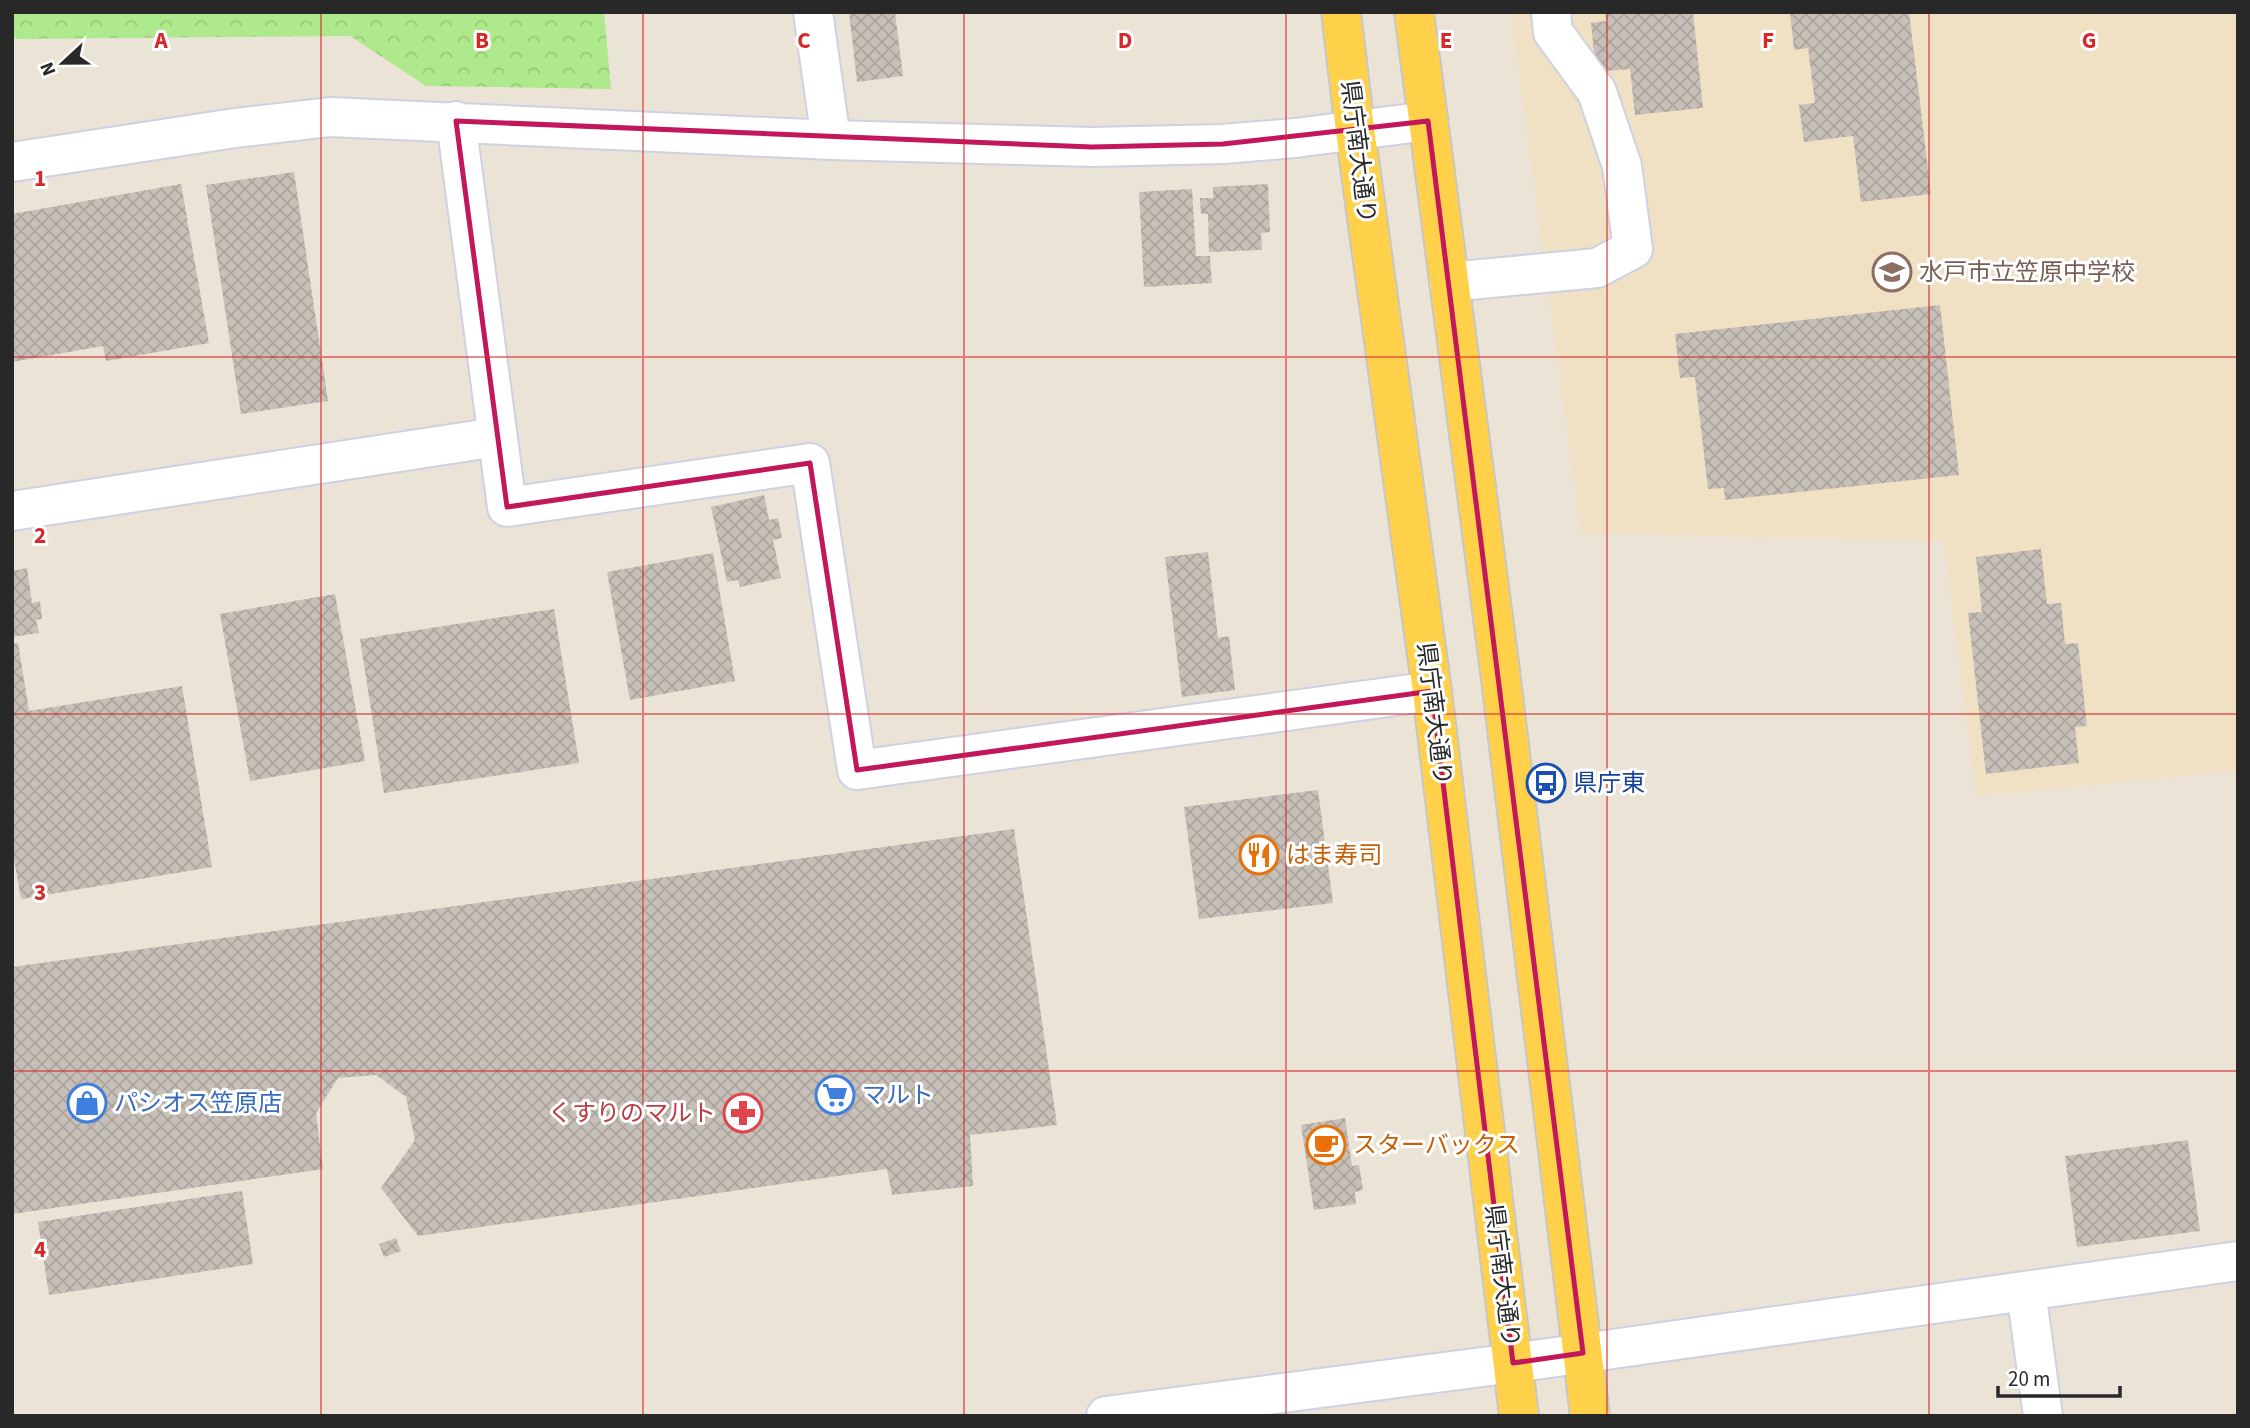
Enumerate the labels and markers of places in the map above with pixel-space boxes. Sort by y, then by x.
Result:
school or university icon: 水戸市立笠原中学校 [1871,251,1913,293]
place label: 水戸市立笠原中学校 [1919,255,2135,290]
bus stop icon: 県庁東 [1525,762,1567,804]
place label: 県庁東 [1573,766,1645,801]
restaurant icon: はま寿司 [1238,834,1280,876]
place label: はま寿司 [1286,838,1382,873]
supermarket icon: マルト [814,1074,856,1116]
place label: マルト [862,1078,934,1113]
shop icon: パシオス笠原店 [66,1082,108,1124]
place label: パシオス笠原店 [114,1086,282,1121]
pharmacy icon: くすりのマルト [722,1092,764,1134]
place label: くすりのマルト [548,1096,716,1131]
cafe icon: スターバックス [1305,1124,1347,1166]
place label: スターバックス [1353,1128,1520,1163]

